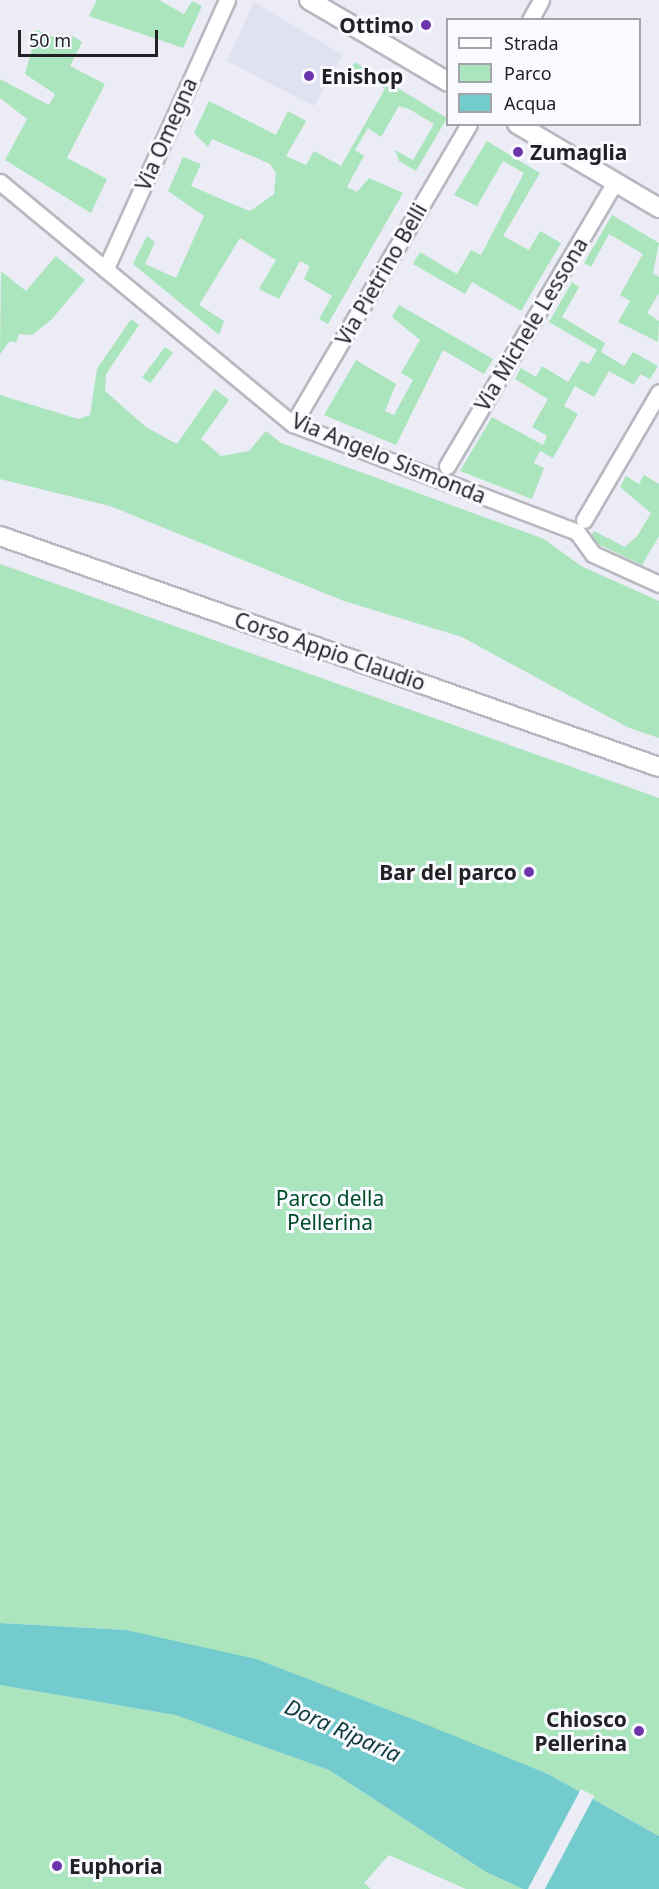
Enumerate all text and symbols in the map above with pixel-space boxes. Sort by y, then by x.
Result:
place label: Ottimo [339,12,414,38]
scale bar [21,18,160,56]
marker: Ottimo [419,18,433,32]
legend [446,18,641,126]
text: 50 m [29,28,71,52]
text: Strada [504,31,559,55]
text: Parco [504,61,552,85]
place label: Enishop [321,63,403,89]
marker: Enishop [302,69,316,83]
street label: Via Omegna [130,74,202,194]
text: Acqua [504,91,556,115]
place label: Zumaglia [530,139,627,165]
marker: Zumaglia [511,145,525,159]
street label: Via Pietrino Belli [330,199,432,349]
street label: Via Michele Lessona [469,233,593,415]
street label: Via Angelo Sismonda [288,408,490,508]
street label: Corso Appio Claudio [231,606,429,696]
place label: Bar del parco [379,859,517,885]
marker: Bar del parco [522,865,536,879]
park label: Parco della Pellerina [276,1185,384,1235]
water label: Dora Riparia [281,1693,405,1767]
place label: Chiosco Pellerina [534,1706,627,1756]
marker: Chiosco Pellerina [632,1724,646,1738]
place label: Euphoria [69,1853,163,1879]
marker: Euphoria [50,1859,64,1873]

